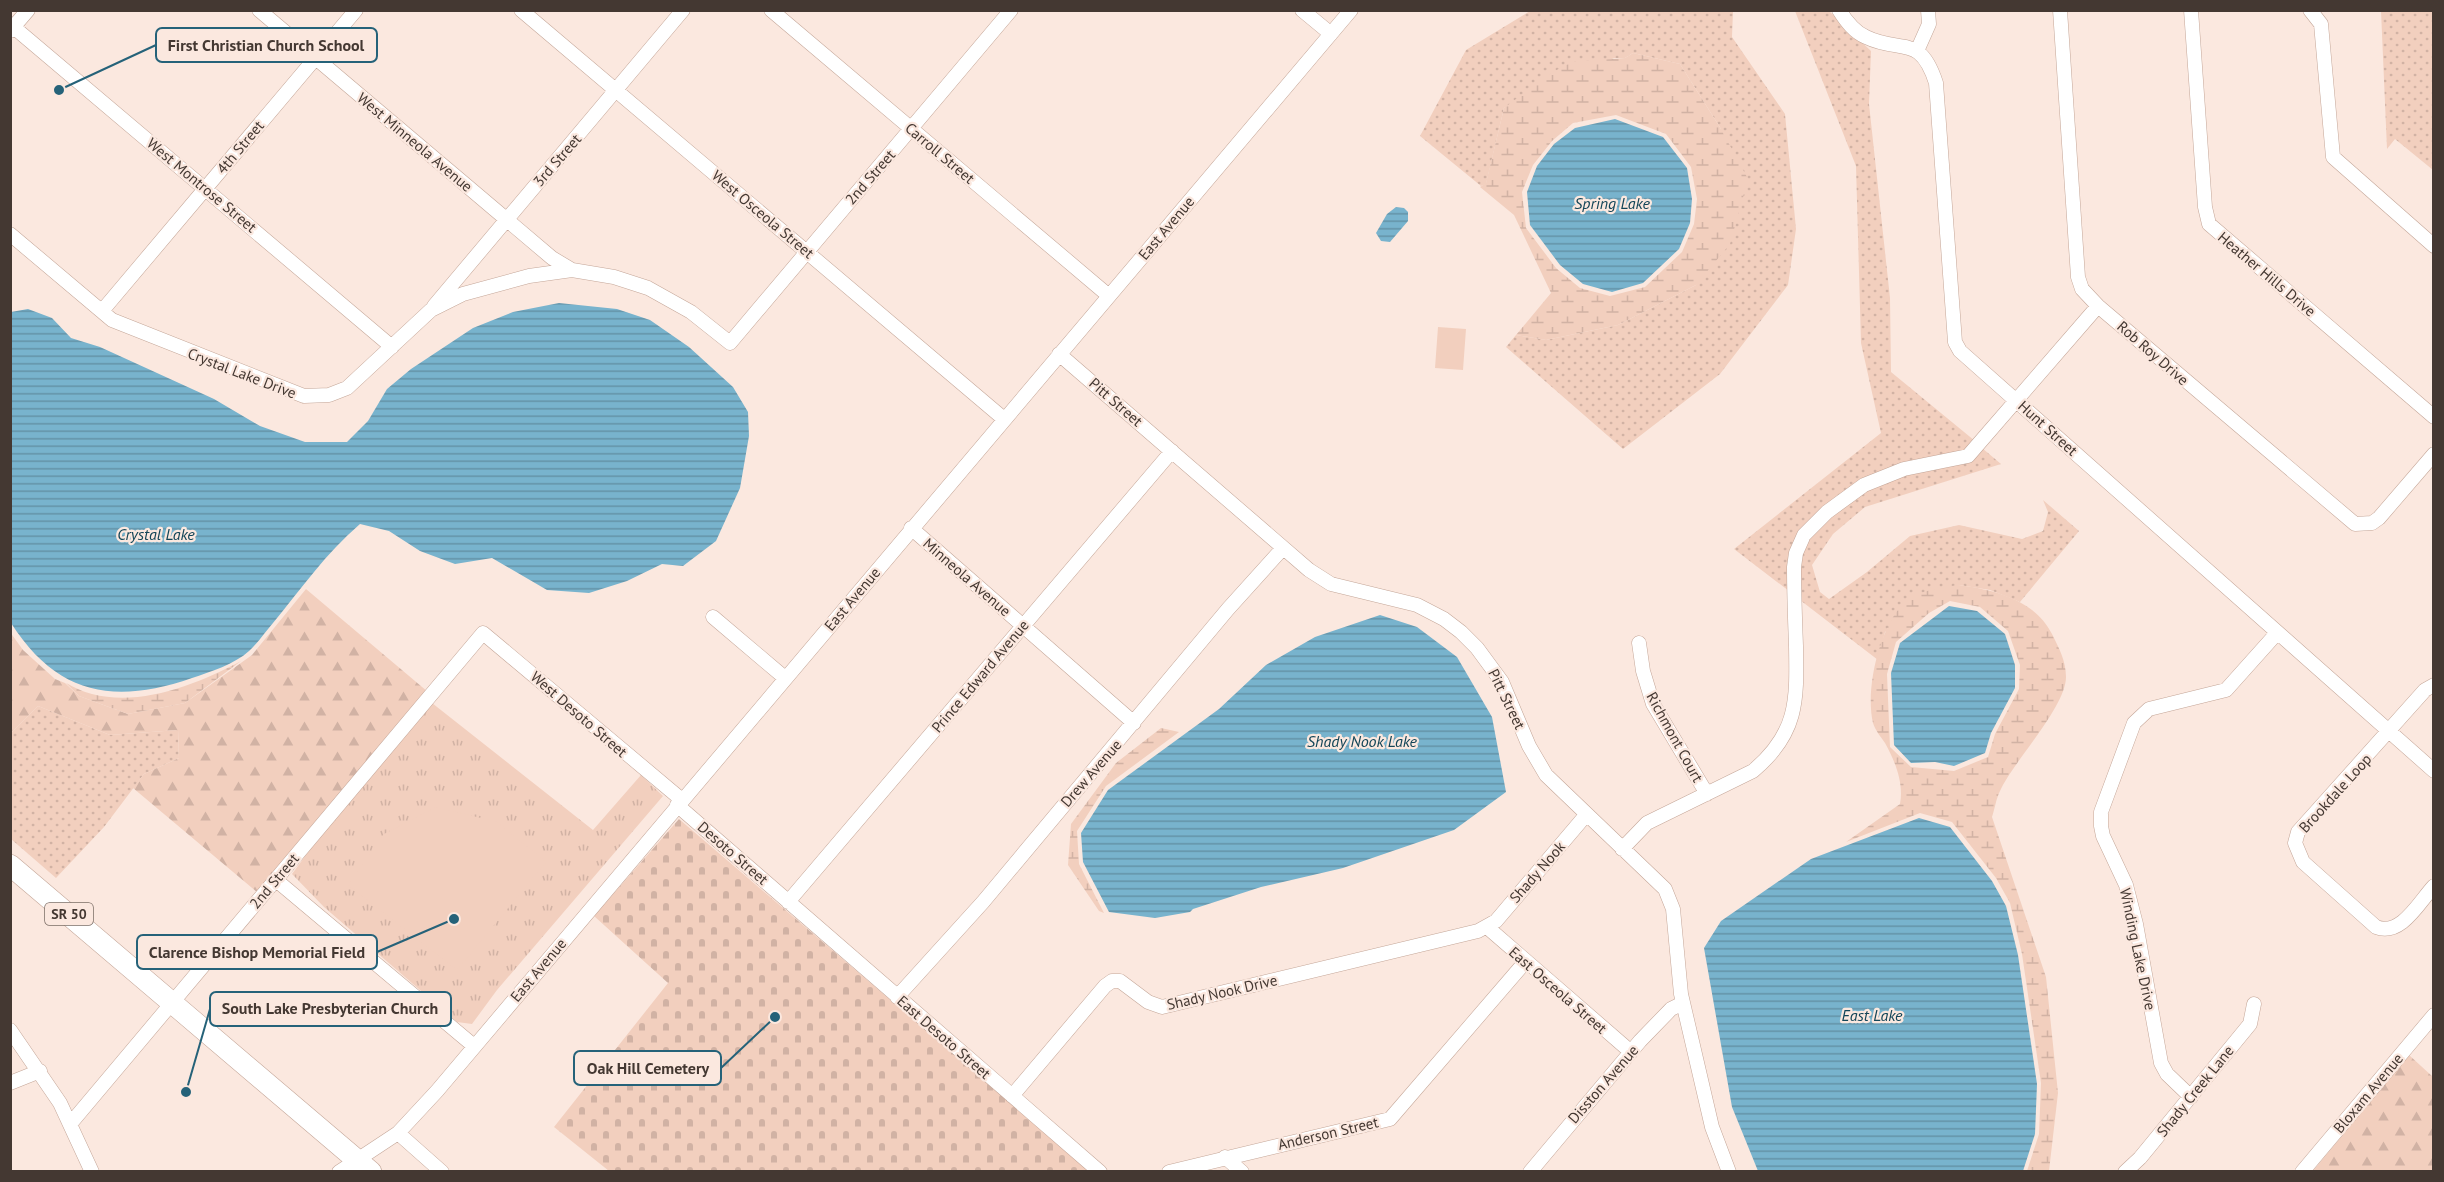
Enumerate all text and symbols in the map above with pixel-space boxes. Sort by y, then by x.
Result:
callout: First Christian Church School [156,28,377,62]
text: First Christian Church School [168,35,365,55]
street label: West Minneola Avenue [353,88,477,196]
street label: 4th Street [212,116,268,178]
street label: Carroll Street [901,118,979,188]
street label: 3rd Street [529,130,585,190]
street label: West Montrose Street [143,134,261,236]
street label: 2nd Street [841,146,899,208]
street label: West Osceola Street [708,166,818,262]
street label: East Avenue [1134,192,1198,264]
water label: Spring Lake [1574,193,1650,213]
street label: Heather Hills Drive [2214,228,2320,320]
street label: Rob Roy Drive [2113,317,2193,389]
street label: Crystal Lake Drive [185,344,299,402]
street label: Pitt Street [1085,374,1147,430]
street label: Hunt Street [2014,396,2082,460]
water label: Crystal Lake [117,524,195,544]
street label: Minneola Avenue [919,534,1015,620]
street label: East Avenue [820,563,884,635]
street label: Prince Edward Avenue [927,616,1033,736]
street label: Pitt Street [1484,666,1530,732]
street label: West Desoto Street [527,667,631,761]
street label: Richmont Court [1642,689,1708,785]
water label: Shady Nook Lake [1307,731,1418,751]
street label: Drew Avenue [1056,735,1126,811]
street label: Brookdale Loop [2295,750,2375,836]
street label: Desoto Street [694,817,772,889]
street label: Shady Nook [1505,837,1569,907]
street label: 2nd Street [245,849,303,913]
street label: Winding Lake Drive [2116,886,2160,1012]
road number: SR 50 [45,903,93,925]
street label: East Avenue [506,934,570,1006]
callout: Clarence Bishop Memorial Field [137,935,377,969]
text: Clarence Bishop Memorial Field [149,942,365,962]
street label: East Osceola Street [1505,942,1611,1038]
street label: Shady Nook Drive [1165,970,1279,1014]
street label: East Desoto Street [893,991,995,1083]
callout: South Lake Presbyterian Church [210,992,451,1026]
text: South Lake Presbyterian Church [222,998,438,1018]
water label: East Lake [1842,1005,1903,1025]
street label: Disston Avenue [1564,1041,1642,1127]
street label: Shady Creek Lane [2152,1041,2238,1141]
street label: Bloxam Avenue [2329,1049,2407,1137]
callout: Oak Hill Cemetery [574,1051,721,1085]
text: Oak Hill Cemetery [587,1058,710,1078]
street label: Anderson Street [1276,1112,1380,1154]

